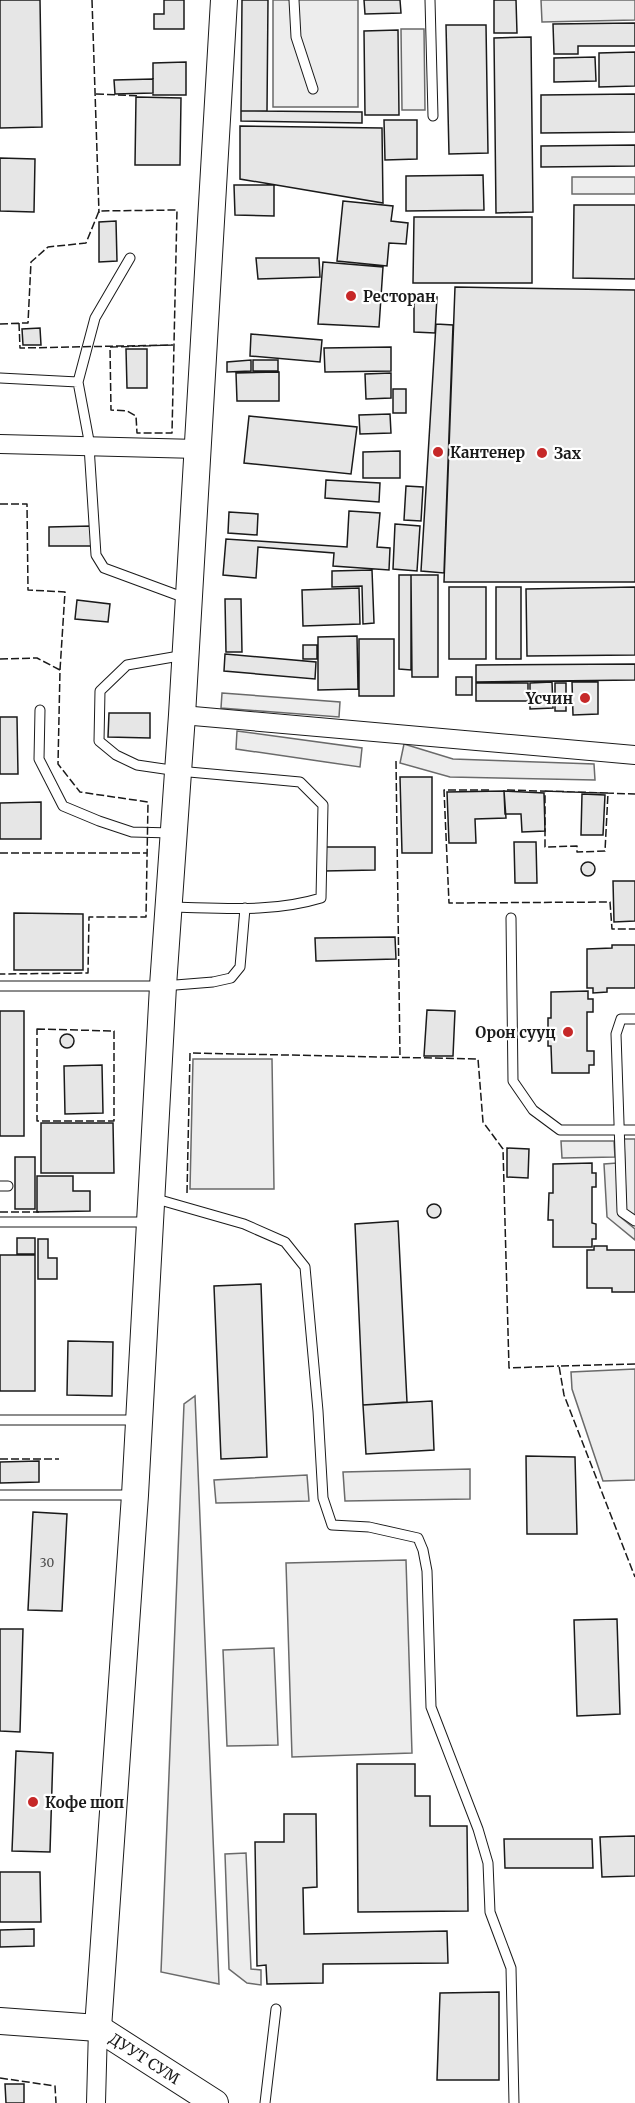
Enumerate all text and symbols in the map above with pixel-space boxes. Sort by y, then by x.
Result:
place label: Ресторан [363,287,436,306]
marker: Ресторан [344,289,358,303]
place label: Кантенер [450,443,525,462]
place label: Зах [554,444,582,463]
marker: Кантенер [431,445,445,459]
marker: Зах [535,446,549,460]
place label: Үсчин [525,689,573,708]
marker: Үсчин [578,691,592,705]
place label: Орон сууц [475,1023,556,1042]
marker: Орон сууц [561,1025,575,1039]
house number: 30 [40,1555,54,1570]
place label: Кофе шоп [45,1793,124,1812]
marker: Кофе шоп [26,1795,40,1809]
street label: ДУУТ СУМ [106,2029,184,2088]

